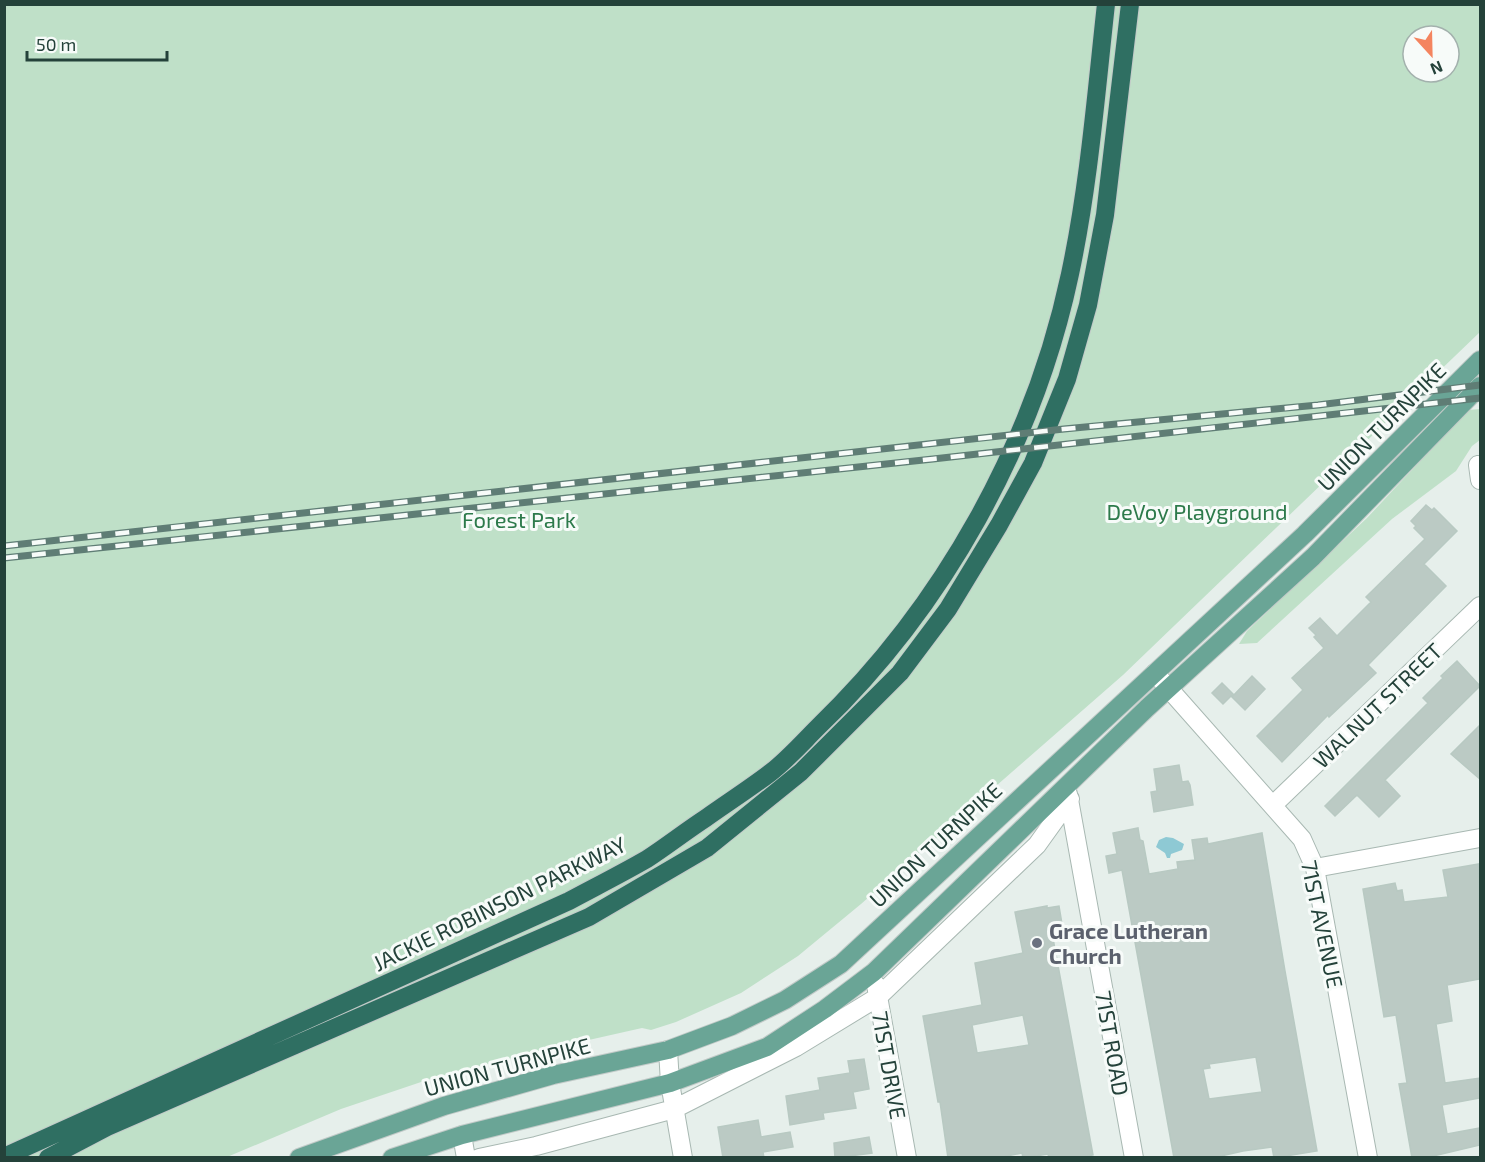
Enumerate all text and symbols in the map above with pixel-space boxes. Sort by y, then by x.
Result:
scale bar [27,24,166,62]
north arrow [1401,24,1461,84]
text: 50 m [36,33,76,55]
text: N [1428,57,1446,79]
street label: UNION TURNPIKE [1311,356,1451,496]
park label: DeVoy Playground [1106,498,1288,524]
park label: Forest Park [462,506,576,532]
street label: WALNUT STREET [1307,637,1447,773]
street label: UNION TURNPIKE [864,776,1006,912]
street label: JACKIE ROBINSON PARKWAY [368,830,630,976]
street label: 71ST AVENUE [1297,858,1349,990]
place label: Grace Lutheran Church [1049,917,1208,968]
marker: Grace Lutheran Church [1030,936,1044,950]
street label: 71ST ROAD [1091,989,1135,1097]
street label: 71ST DRIVE [868,1009,912,1121]
street label: UNION TURNPIKE [421,1031,593,1101]

